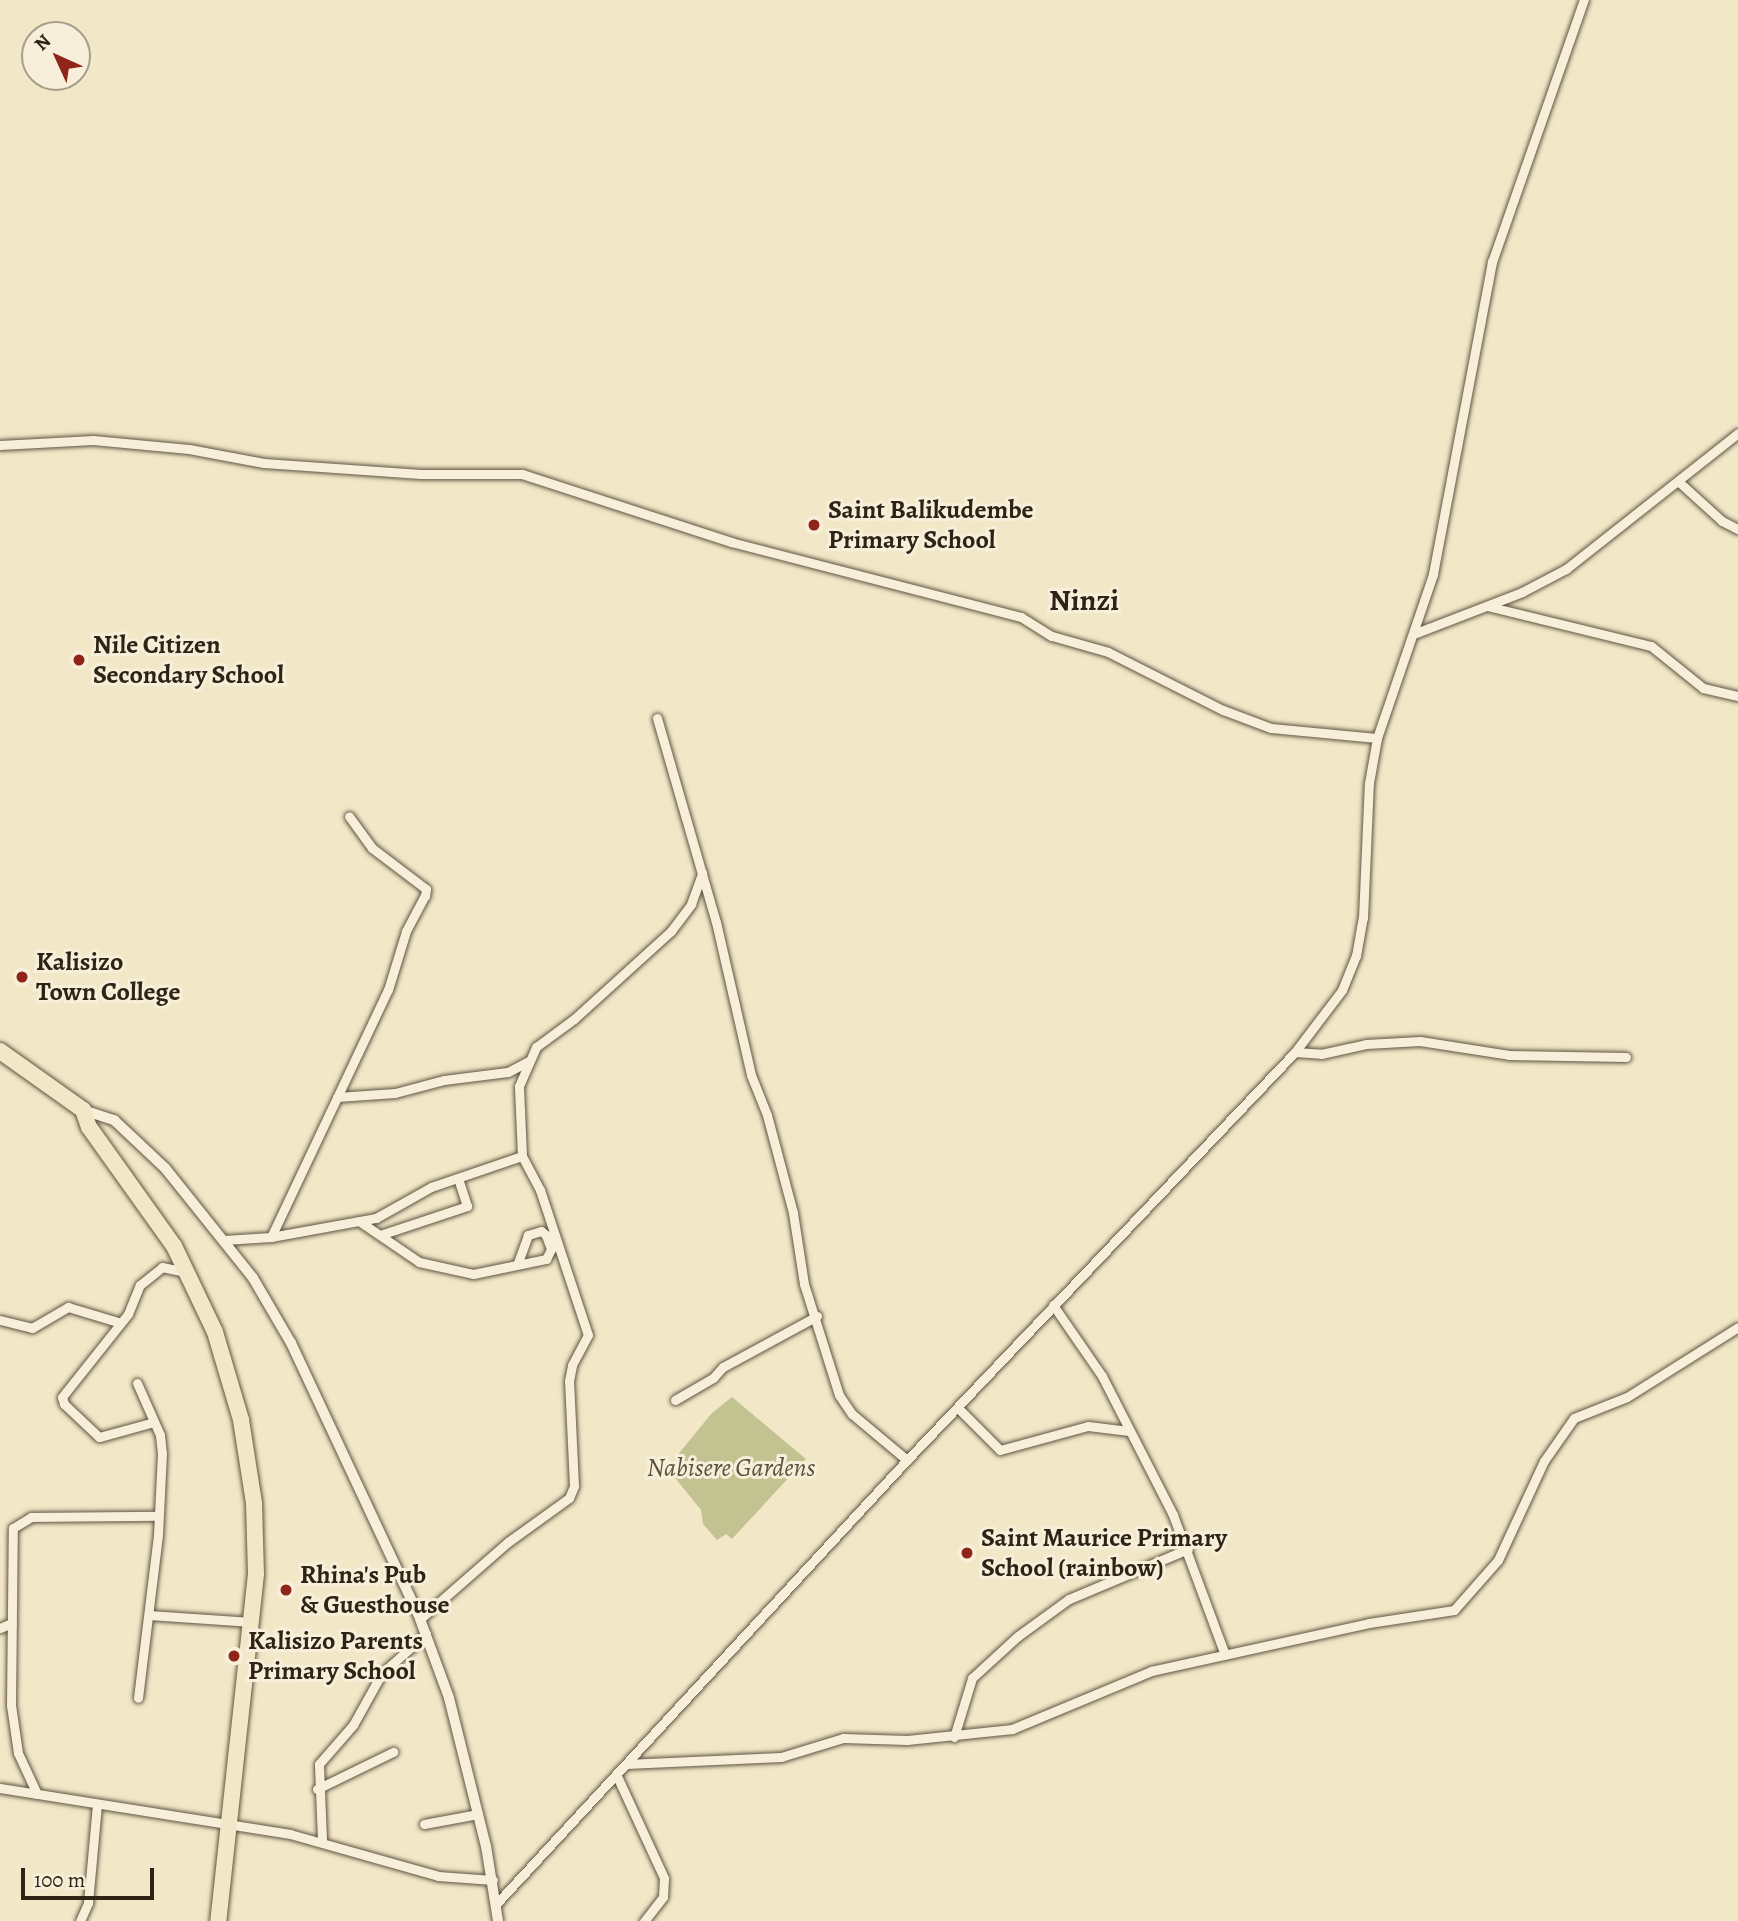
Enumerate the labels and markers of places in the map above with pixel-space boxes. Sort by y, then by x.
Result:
place label: Saint Balikudembe Primary School [828,494,1034,556]
marker: Saint Balikudembe Primary School [806,517,822,533]
place label: Nile Citizen Secondary School [93,629,284,690]
marker: Nile Citizen Secondary School [71,652,87,668]
place label: Kalisizo Town College [36,946,181,1007]
marker: Kalisizo Town College [14,969,30,985]
place label: Saint Maurice Primary School (rainbow) [981,1522,1227,1584]
marker: Saint Maurice Primary School (rainbow) [959,1545,975,1561]
place label: Rhina's Pub & Guesthouse [300,1559,450,1620]
marker: Rhina's Pub & Guesthouse [278,1582,294,1598]
place label: Kalisizo Parents Primary School [248,1625,423,1686]
marker: Kalisizo Parents Primary School [226,1648,242,1664]

